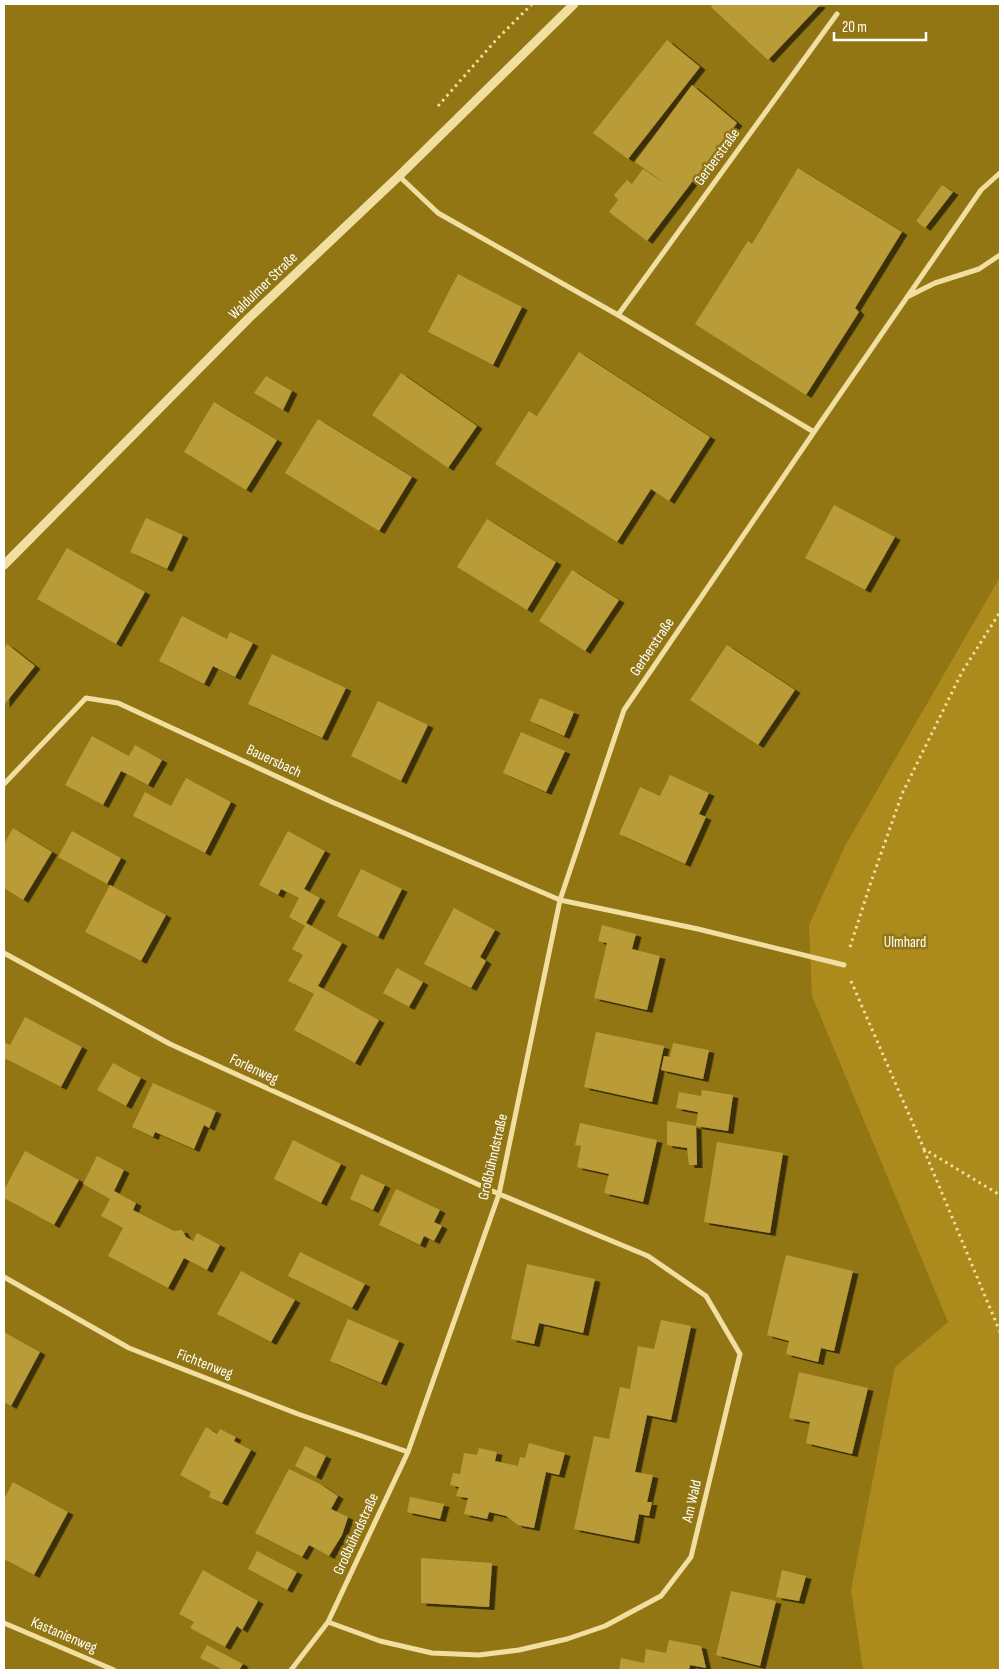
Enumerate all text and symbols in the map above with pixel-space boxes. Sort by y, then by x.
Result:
scale bar [834,10,926,42]
text: 20 m [842,18,867,37]
street label: Gerberstraße [690,125,744,189]
street label: Waldulmer Straße [224,248,302,324]
street label: Gerberstraße [626,614,678,680]
street label: Bauersbach [243,740,305,782]
park label: Ulmhard [884,933,926,952]
street label: Forlenweg [227,1049,281,1089]
street label: Großbühndstraße [474,1112,512,1202]
street label: Fichtenweg [174,1345,236,1383]
street label: Am Wald [678,1478,706,1525]
street label: Großbühndstraße [329,1490,383,1578]
street label: Kastanienweg [28,1613,100,1657]

